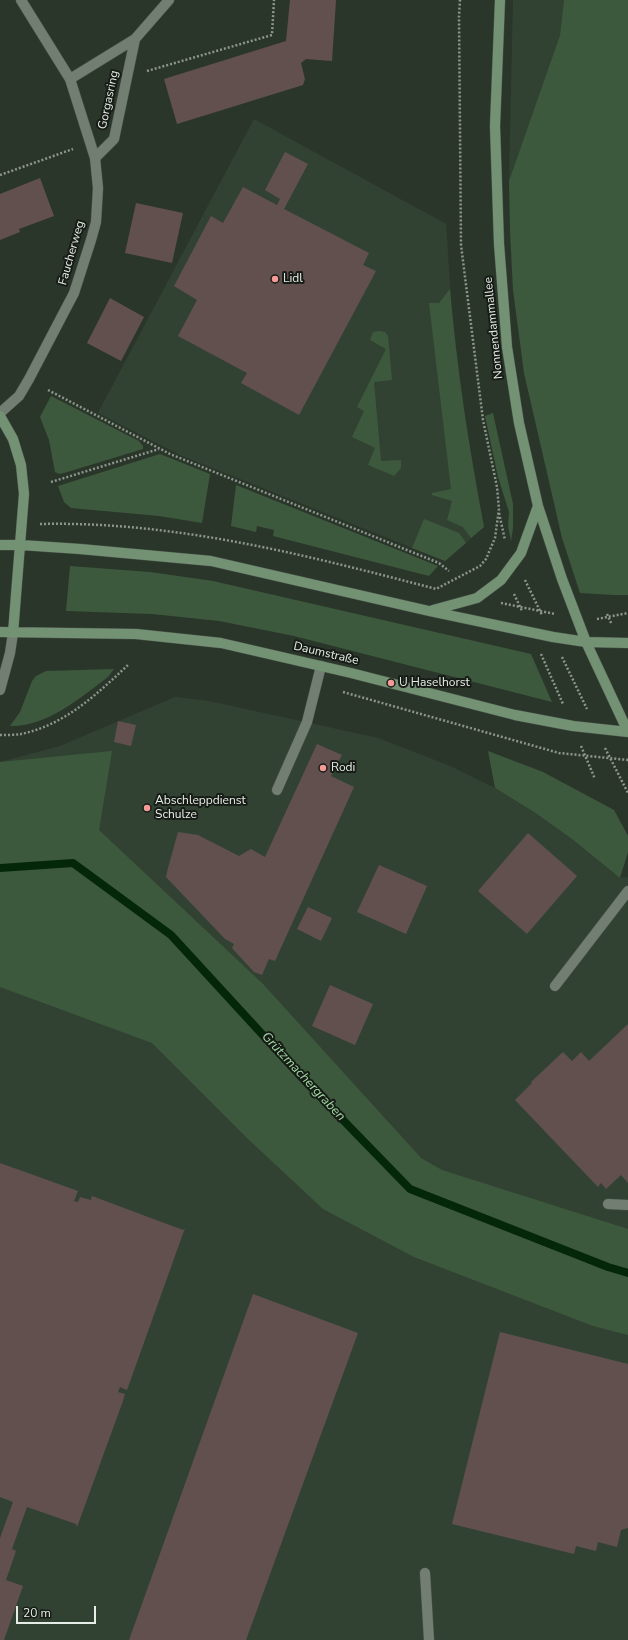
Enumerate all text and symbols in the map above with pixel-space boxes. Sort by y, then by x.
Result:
street label: Gorgasring [96,69,122,131]
street label: Faucherweg [56,219,88,287]
place label: Lidl [283,272,303,286]
marker: Lidl [270,274,280,284]
street label: Nonnendammallee [481,276,507,380]
street label: Daumstraße [292,640,360,668]
place label: U Haselhorst [399,676,470,690]
marker: U Haselhorst [386,678,396,688]
place label: Rodi [331,761,355,775]
marker: Rodi [318,763,328,773]
place label: Abschleppdienst Schulze [155,794,246,822]
marker: Abschleppdienst Schulze [142,803,152,813]
water label: Grützmachergraben [258,1029,348,1125]
scale bar [18,1598,98,1624]
text: 20 m [23,1605,51,1621]

